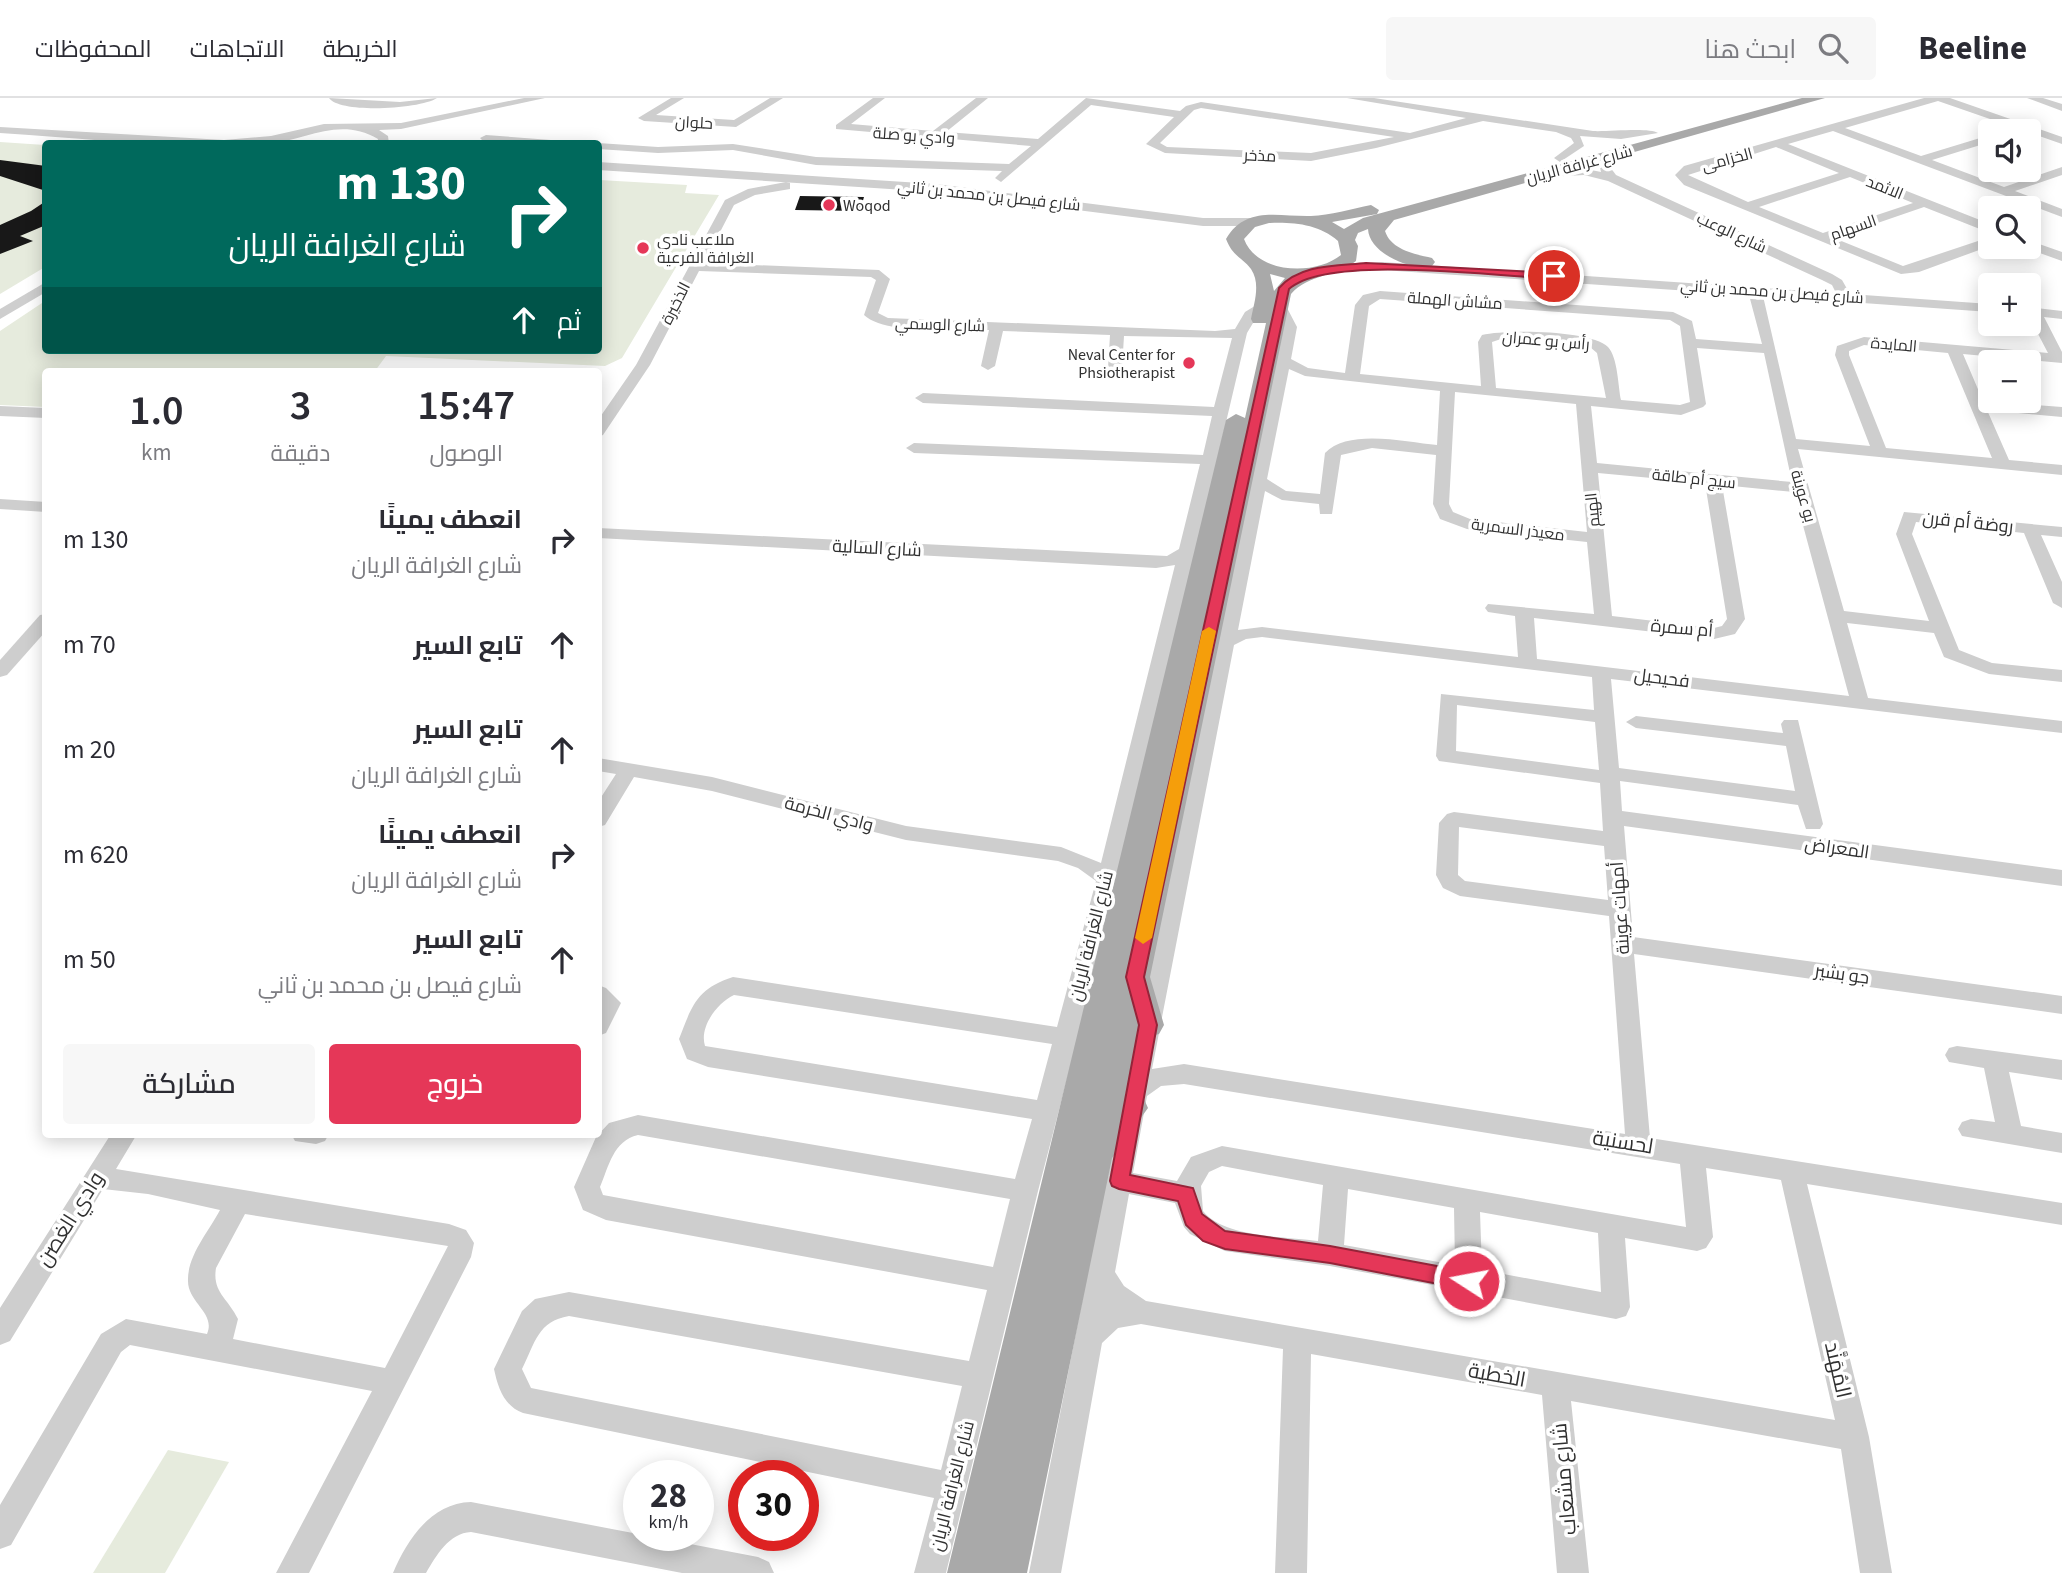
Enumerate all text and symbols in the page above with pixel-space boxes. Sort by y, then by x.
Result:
search box [1386,17,1876,80]
text: Beeline [1918,25,2027,72]
icon: search [1814,29,1852,67]
text: ابحث هنا [1704,31,1796,68]
text: المحفوظات [35,32,152,67]
text: الاتجاهات [190,32,285,67]
text: الخريطة [323,32,398,67]
street label: حلوان [674,111,714,135]
map controls [1978,119,2041,413]
button: sound [1978,119,2041,182]
street label: وادي بو صلة [872,122,956,152]
street label: شارع غرافة الريان [1524,140,1635,190]
street label: الخزامى [1699,143,1755,177]
street label: مذخر [1242,144,1277,168]
text: 130 m [337,149,466,219]
icon: right [490,168,581,259]
street label: الاثمد [1863,171,1906,205]
street label: شارع فيصل بن محمد بن ثاني [896,175,1081,219]
place label: Woqod [843,195,891,217]
button: search [1978,196,2041,259]
marker: Woqod [821,197,837,213]
street label: شارع الوعب [1693,207,1770,259]
street label: السهام [1827,210,1879,246]
text: شارع الغرافة الريان [228,223,466,269]
place label: ملاعب نادي الغرافة الفرعية [657,229,754,269]
marker: ملاعب نادي الغرافة الفرعية [635,240,651,256]
pin [1524,246,1584,306]
icon: arrive [1535,257,1573,295]
button: + [1978,273,2041,336]
street label: شارع فيصل بن محمد بن ثاني [1679,275,1864,311]
street label: الذخيرة [656,278,696,328]
street label: مشاش الهملة [1406,287,1503,315]
icon: ahead [505,301,543,339]
text: ثم [557,303,581,340]
street label: شارع الوسمي [894,312,985,340]
street label: رأس بو عمران [1501,326,1591,356]
street label: المايدة [1870,332,1918,358]
place label: Neval Center for Phsiotherapist [1068,344,1176,384]
button: − [1978,350,2041,413]
marker: Neval Center for Phsiotherapist [1181,355,1197,371]
text: 3 [290,376,311,436]
text: 15:47 [417,376,515,436]
text: 1.0 [129,381,184,441]
text: km [141,436,172,469]
text: دقيقة [271,437,330,470]
text: الوصول [430,437,503,470]
street label: سيج أم طاقة [1651,464,1737,494]
street label: بو عوينة [1785,467,1821,525]
street label: الهيم [1580,492,1606,528]
text: انعطف يمينًا [378,501,522,538]
street label: روضة أم قرن [1921,505,2015,540]
street label: معيذر السمرية [1470,513,1566,547]
text: 130 m [63,521,129,558]
icon: right [543,521,581,559]
street label: شارع السالية [832,534,922,563]
text: شارع الغرافة الريان [351,549,522,582]
street label: أم سمرة [1650,613,1714,644]
text: 70 m [63,626,116,663]
icon: ahead [543,626,581,664]
text: تابع السير [413,627,522,664]
street label: فحيحيل [1633,663,1691,694]
text: تابع السير [413,711,522,748]
text: 20 m [63,731,116,768]
icon: ahead [543,731,581,769]
text: شارع الغرافة الريان [351,759,522,792]
street label: وادي الخرمة [781,791,876,839]
text: انعطف يمينًا [378,816,522,853]
street label: المعراض [1803,832,1871,865]
text: 620 m [63,836,129,873]
icon: right [543,836,581,874]
street label: أمهات عوينة [1605,861,1636,955]
text: شارع الغرافة الريان [351,864,522,897]
street label: شارع الغرافة الريان [1063,868,1120,1004]
text: تابع السير [413,921,522,958]
text: 50 m [63,941,116,978]
icon: ahead [543,941,581,979]
street label: جو بشير [1812,958,1871,991]
text: شارع فيصل بن محمد بن ثاني [258,969,522,1002]
button: مشاركة [63,1044,315,1124]
button: خروج [329,1044,581,1124]
street label: لحسنية [1591,1122,1655,1162]
street label: وادي الغصن [29,1166,112,1273]
position arrow [1432,1244,1506,1318]
street label: المُهَنَّد [1817,1339,1859,1401]
street label: الخطية [1466,1355,1528,1395]
street label: شارع الغرافة الريان [924,1418,981,1554]
street label: شارع مشعاب [1544,1422,1584,1536]
speed limit sign: 30 [728,1460,819,1551]
text: 28 [650,1471,687,1521]
text: km/h [649,1510,688,1535]

